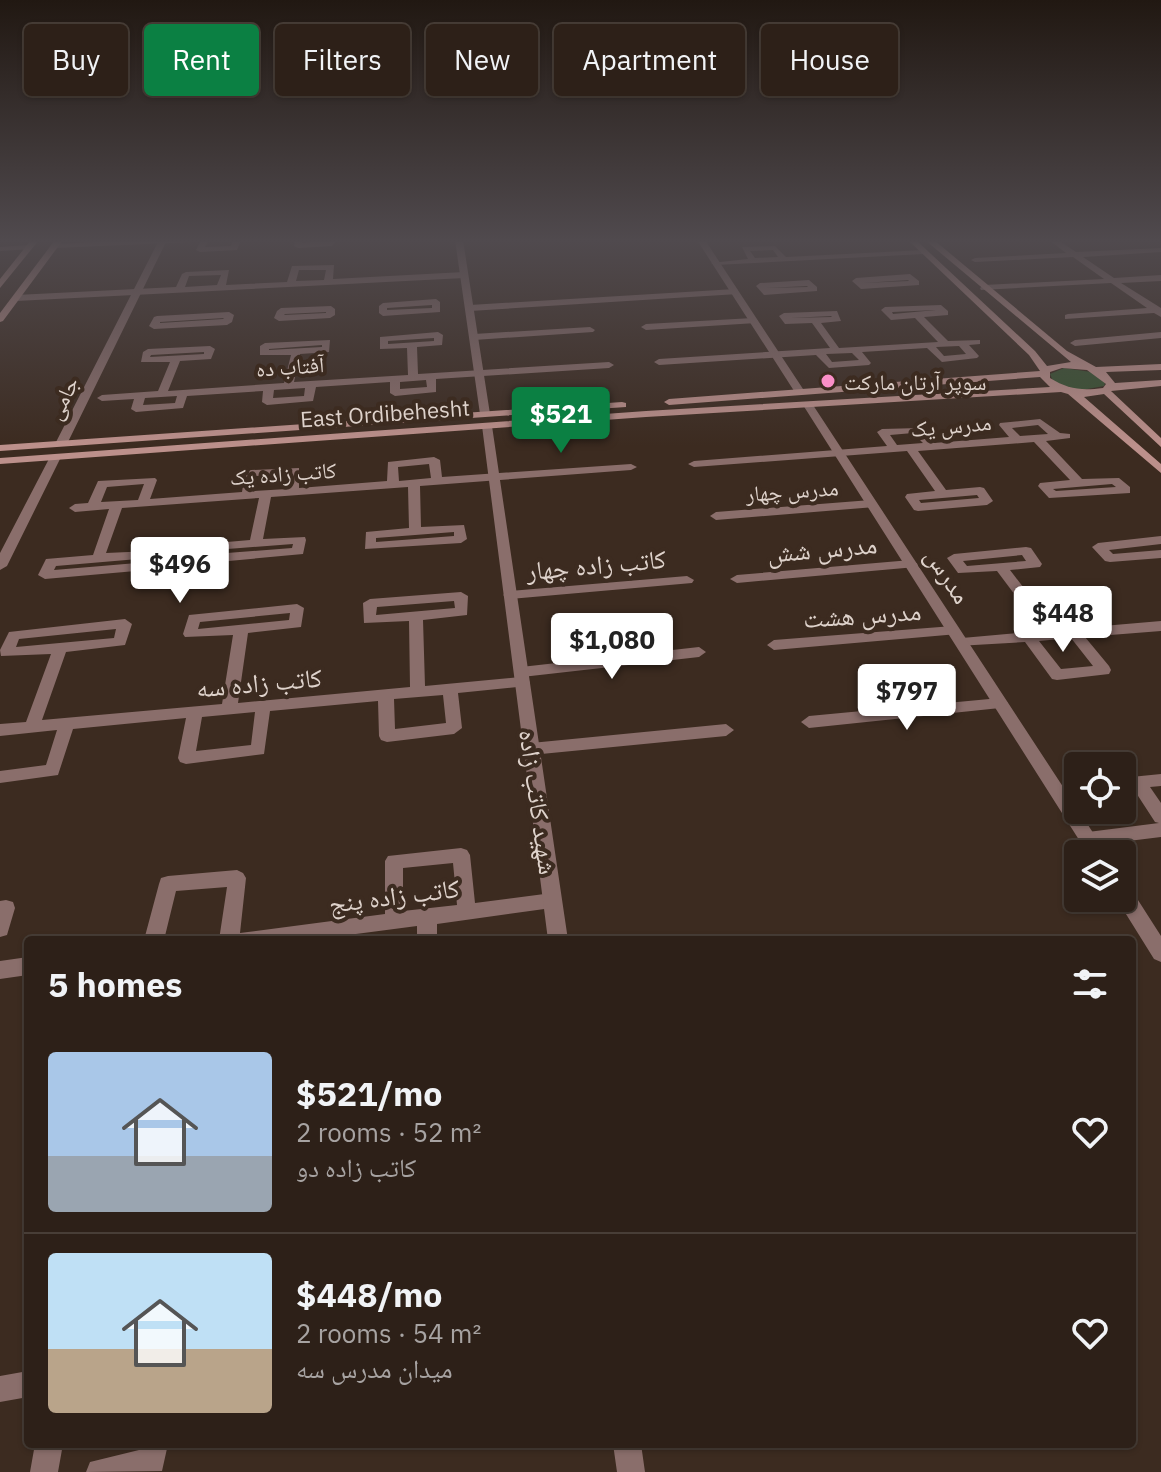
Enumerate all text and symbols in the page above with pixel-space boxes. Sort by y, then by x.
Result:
chip: Buy [24,24,128,96]
chip: Rent [144,24,259,96]
chip: Filters [275,24,410,96]
chip: New [426,24,538,96]
chip: Apartment [554,24,745,96]
chip: House [761,24,898,96]
street label: آفتاب ده [255,349,325,383]
place label: سوپر آرتان مارکت [844,367,987,396]
street label: جامی [39,372,85,424]
marker: سوپر آرتان مارکت [819,372,837,390]
pin: $521 [514,387,608,455]
street label: East Ordibehesht [299,393,471,433]
text: $521 [530,396,592,430]
street label: مدرس یک [909,407,993,443]
street label: کاتب زاده یک [229,455,337,491]
street label: مدرس چهار [744,472,839,508]
street label: مدرس شش [766,526,878,570]
pin: $496 [133,537,227,605]
street label: مدرس [918,540,980,610]
street label: کاتب زاده چهار [524,541,668,587]
text: $496 [149,546,211,580]
pin: $448 [1016,586,1110,654]
street label: مدرس هشت [802,593,922,635]
text: $448 [1032,595,1094,629]
pin: $1,080 [547,613,677,681]
text: $1,080 [569,622,655,656]
street label: کاتب زاده سه [195,660,324,704]
pin: $797 [860,664,954,732]
text: $797 [876,673,938,707]
street label: شهید کاتب زاده [512,727,566,877]
map controls [1064,752,1136,912]
button: locate [1064,752,1136,824]
button: layers [1064,840,1136,912]
street label: کاتب زاده پنج [327,870,462,921]
text: 5 homes [48,962,183,1006]
icon: filters [1068,962,1112,1006]
text: $521/mo [296,1071,443,1115]
icon: home [112,1084,208,1180]
icon: heart [1068,1110,1112,1154]
text: 2 rooms · 52 m² [296,1115,481,1149]
text: کاتب زاده دو [296,1150,416,1184]
text: $448/mo [296,1272,443,1316]
icon: home [112,1285,208,1381]
icon: heart [1068,1311,1112,1355]
text: 2 rooms · 54 m² [296,1316,481,1350]
text: میدان مدرس سه [296,1351,453,1385]

